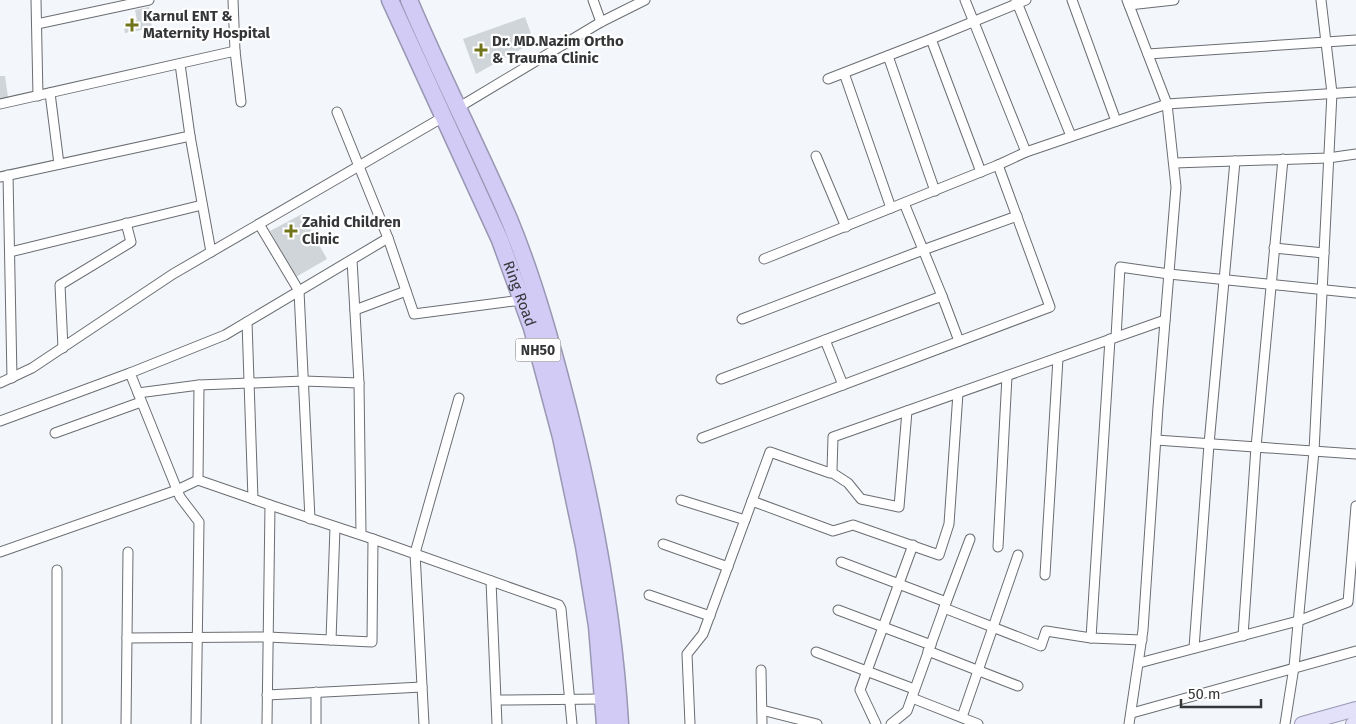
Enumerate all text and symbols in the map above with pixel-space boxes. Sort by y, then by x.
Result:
place label: Karnul ENT & Maternity Hospital [143,7,271,42]
marker: Karnul ENT & Maternity Hospital [125,18,139,32]
place label: Dr. MD.Nazim Ortho & Trauma Clinic [492,32,624,67]
marker: Dr. MD.Nazim Ortho & Trauma Clinic [474,43,488,57]
place label: Zahid Children Clinic [302,213,401,248]
marker: Zahid Children Clinic [284,224,298,238]
street label: Ring Road [499,258,540,329]
road number: NH50 [516,338,560,362]
scale bar [1181,676,1261,708]
text: 50 m [1188,685,1221,703]

